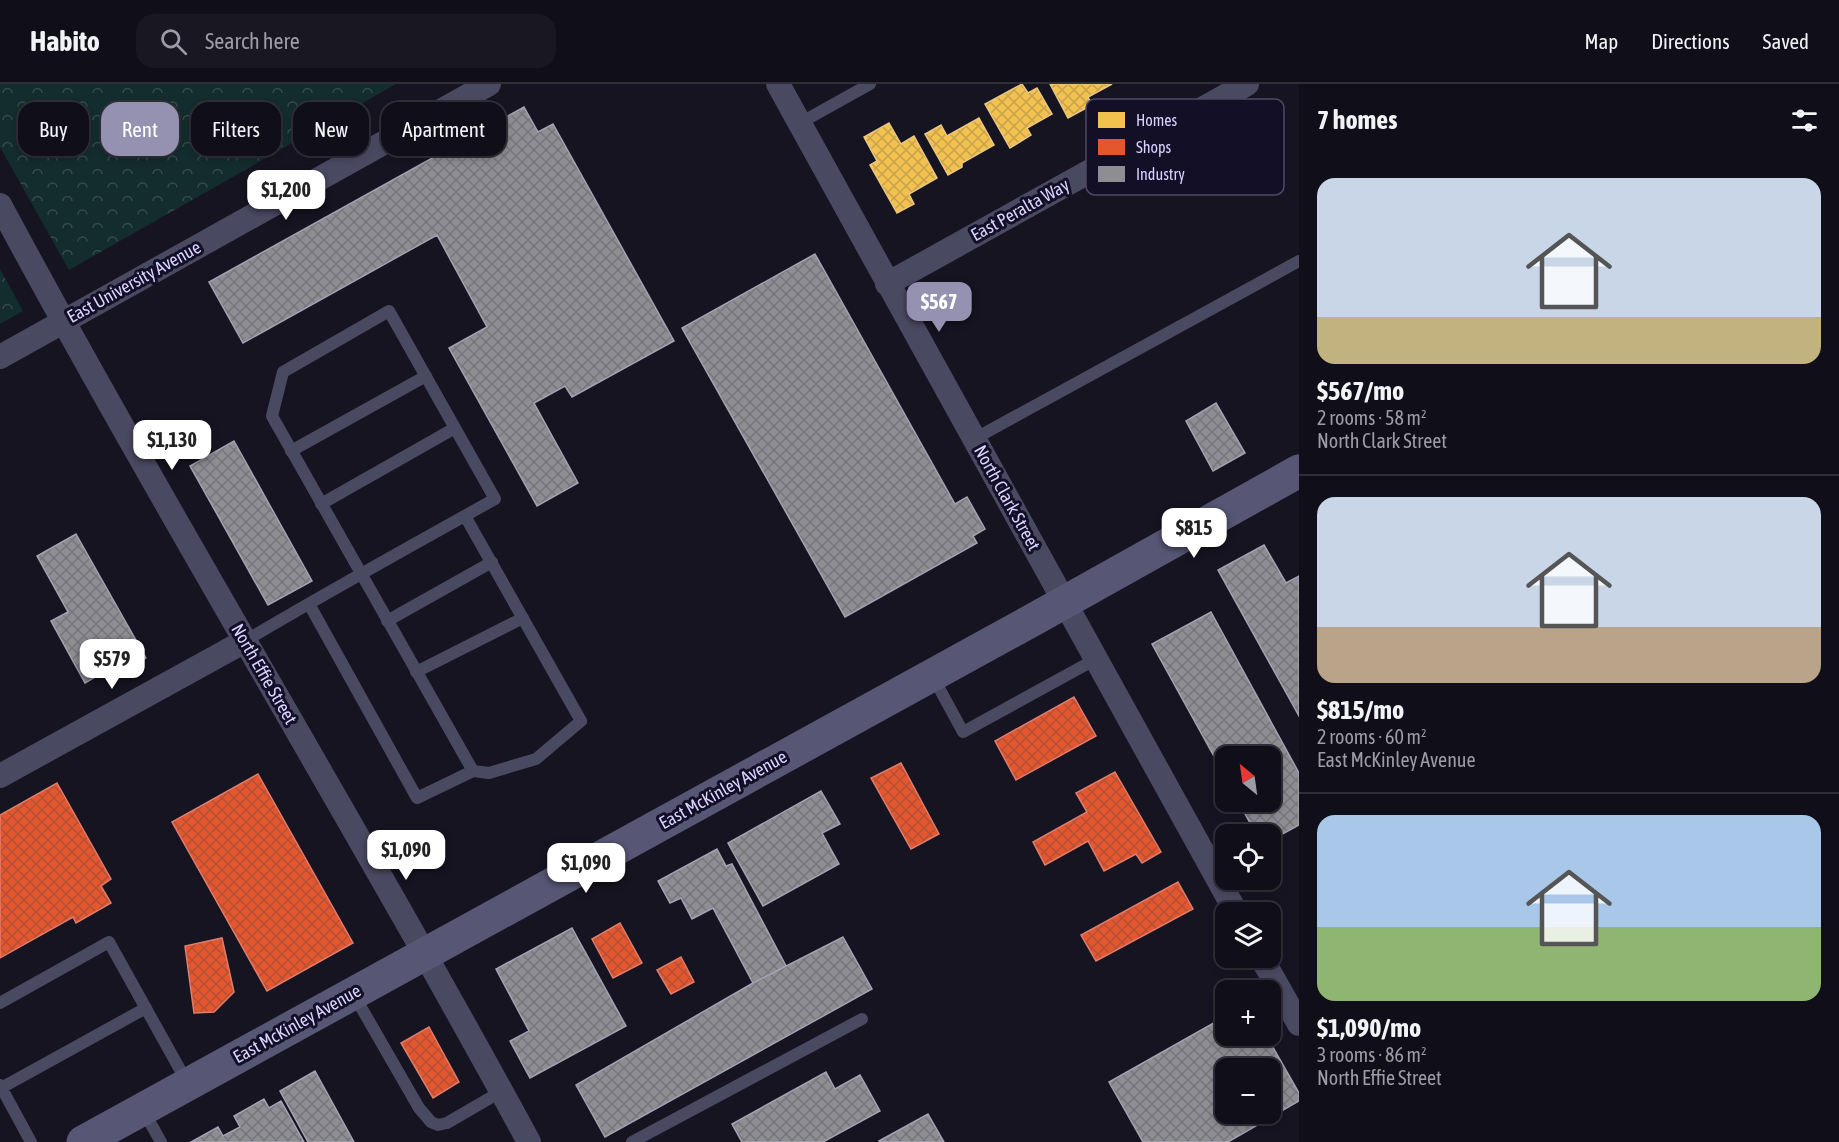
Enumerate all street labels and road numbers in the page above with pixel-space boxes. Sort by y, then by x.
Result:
street label: East Peralta Way [967,174,1073,245]
street label: East University Avenue [63,236,204,327]
street label: North Clark Street [970,441,1045,554]
street label: North Effie Street [227,620,302,728]
street label: East McKinley Avenue [655,746,790,833]
street label: East McKinley Avenue [229,980,364,1067]

